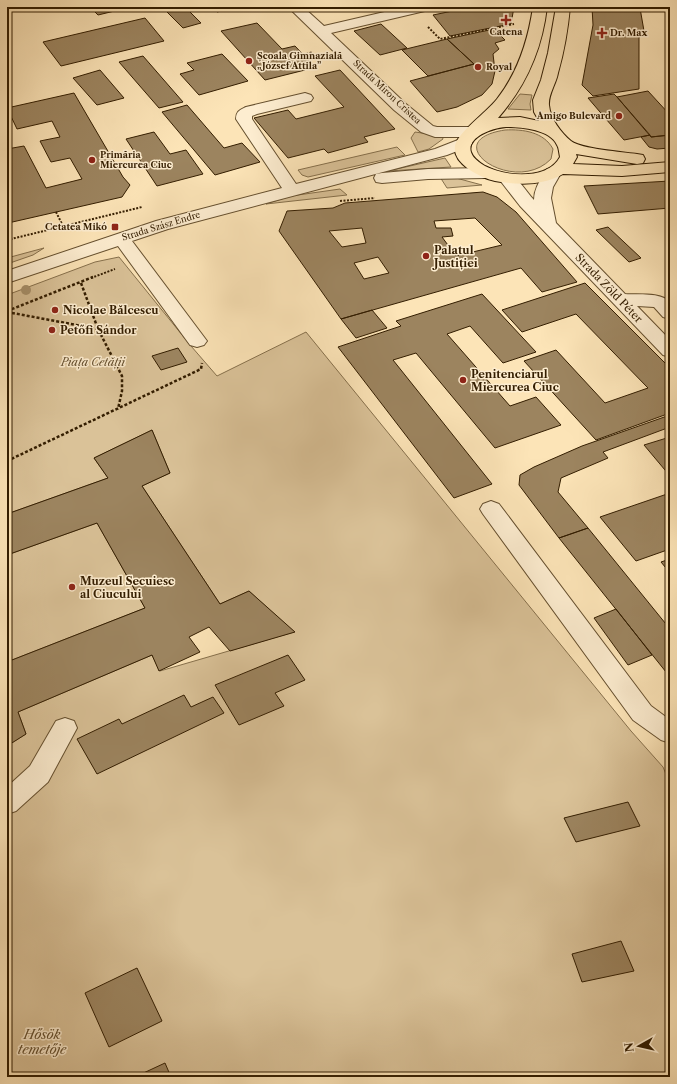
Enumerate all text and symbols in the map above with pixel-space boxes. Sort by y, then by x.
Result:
marker: Catena [501,15,511,25]
place label: Catena [490,26,523,37]
place label: Dr. Max [610,27,647,38]
marker: Dr. Max [597,28,607,38]
place label: Școala Gimnazială „József Attila” [257,50,343,71]
marker: Școala Gimnazială „József Attila” [244,56,254,66]
street label: Strada Miron Cristea [351,57,424,126]
place label: Royal [486,61,512,72]
marker: Royal [473,62,483,72]
place label: Amigo Bulevard [536,110,611,121]
marker: Amigo Bulevard [614,111,624,121]
place label: Primăria Miercurea Ciuc [100,149,172,170]
marker: Primăria Miercurea Ciuc [87,155,97,165]
street label: Strada Szász Endre [120,208,201,243]
place label: Cetatea Mikó [45,221,107,232]
marker: Cetatea Mikó [110,222,120,232]
place label: Palatul Justiției [432,243,478,270]
street label: Strada Zöld Péter [572,250,646,326]
marker: Palatul Justiției [421,251,431,261]
place label: Nicolae Bălcescu [63,303,159,317]
marker: Nicolae Bălcescu [50,305,60,315]
place label: Petőfi Sándor [60,323,137,337]
marker: Petőfi Sándor [47,325,57,335]
park label: Piața Cetății [60,355,125,370]
place label: Penitenciarul Miercurea Ciuc [471,367,559,394]
marker: Penitenciarul Miercurea Ciuc [458,375,468,385]
place label: Muzeul Secuiesc al Ciucului [80,574,174,601]
marker: Muzeul Secuiesc al Ciucului [67,582,77,592]
park label: Hősök temetője [18,1026,67,1057]
north arrow [619,1026,659,1066]
text: N [621,1041,637,1053]

